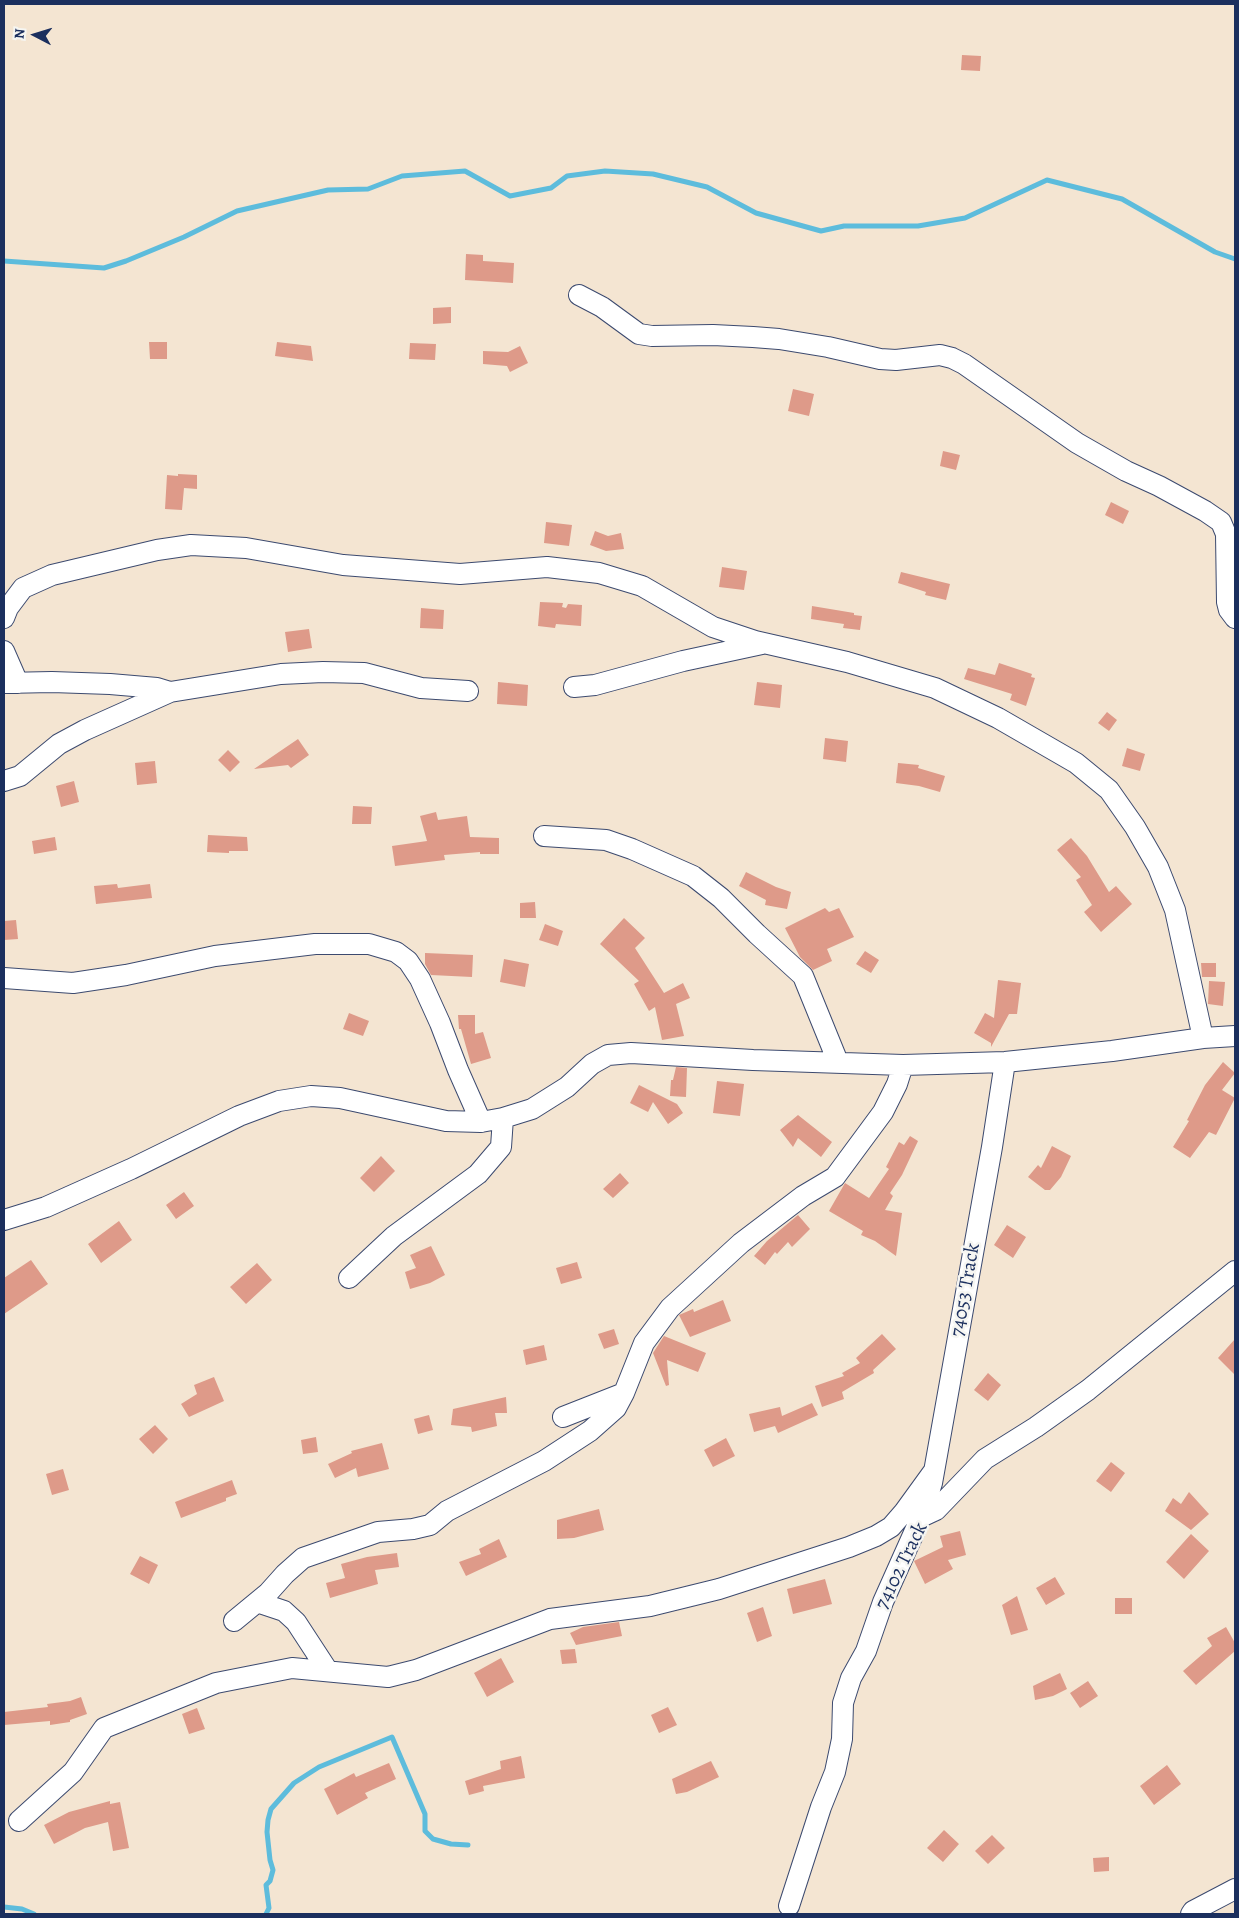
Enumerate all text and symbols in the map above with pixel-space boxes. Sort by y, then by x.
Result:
north arrow [10,10,60,60]
text: N [10,28,29,40]
street label: 74053 Track [946,1241,986,1339]
street label: 74102 Track [871,1519,933,1613]

